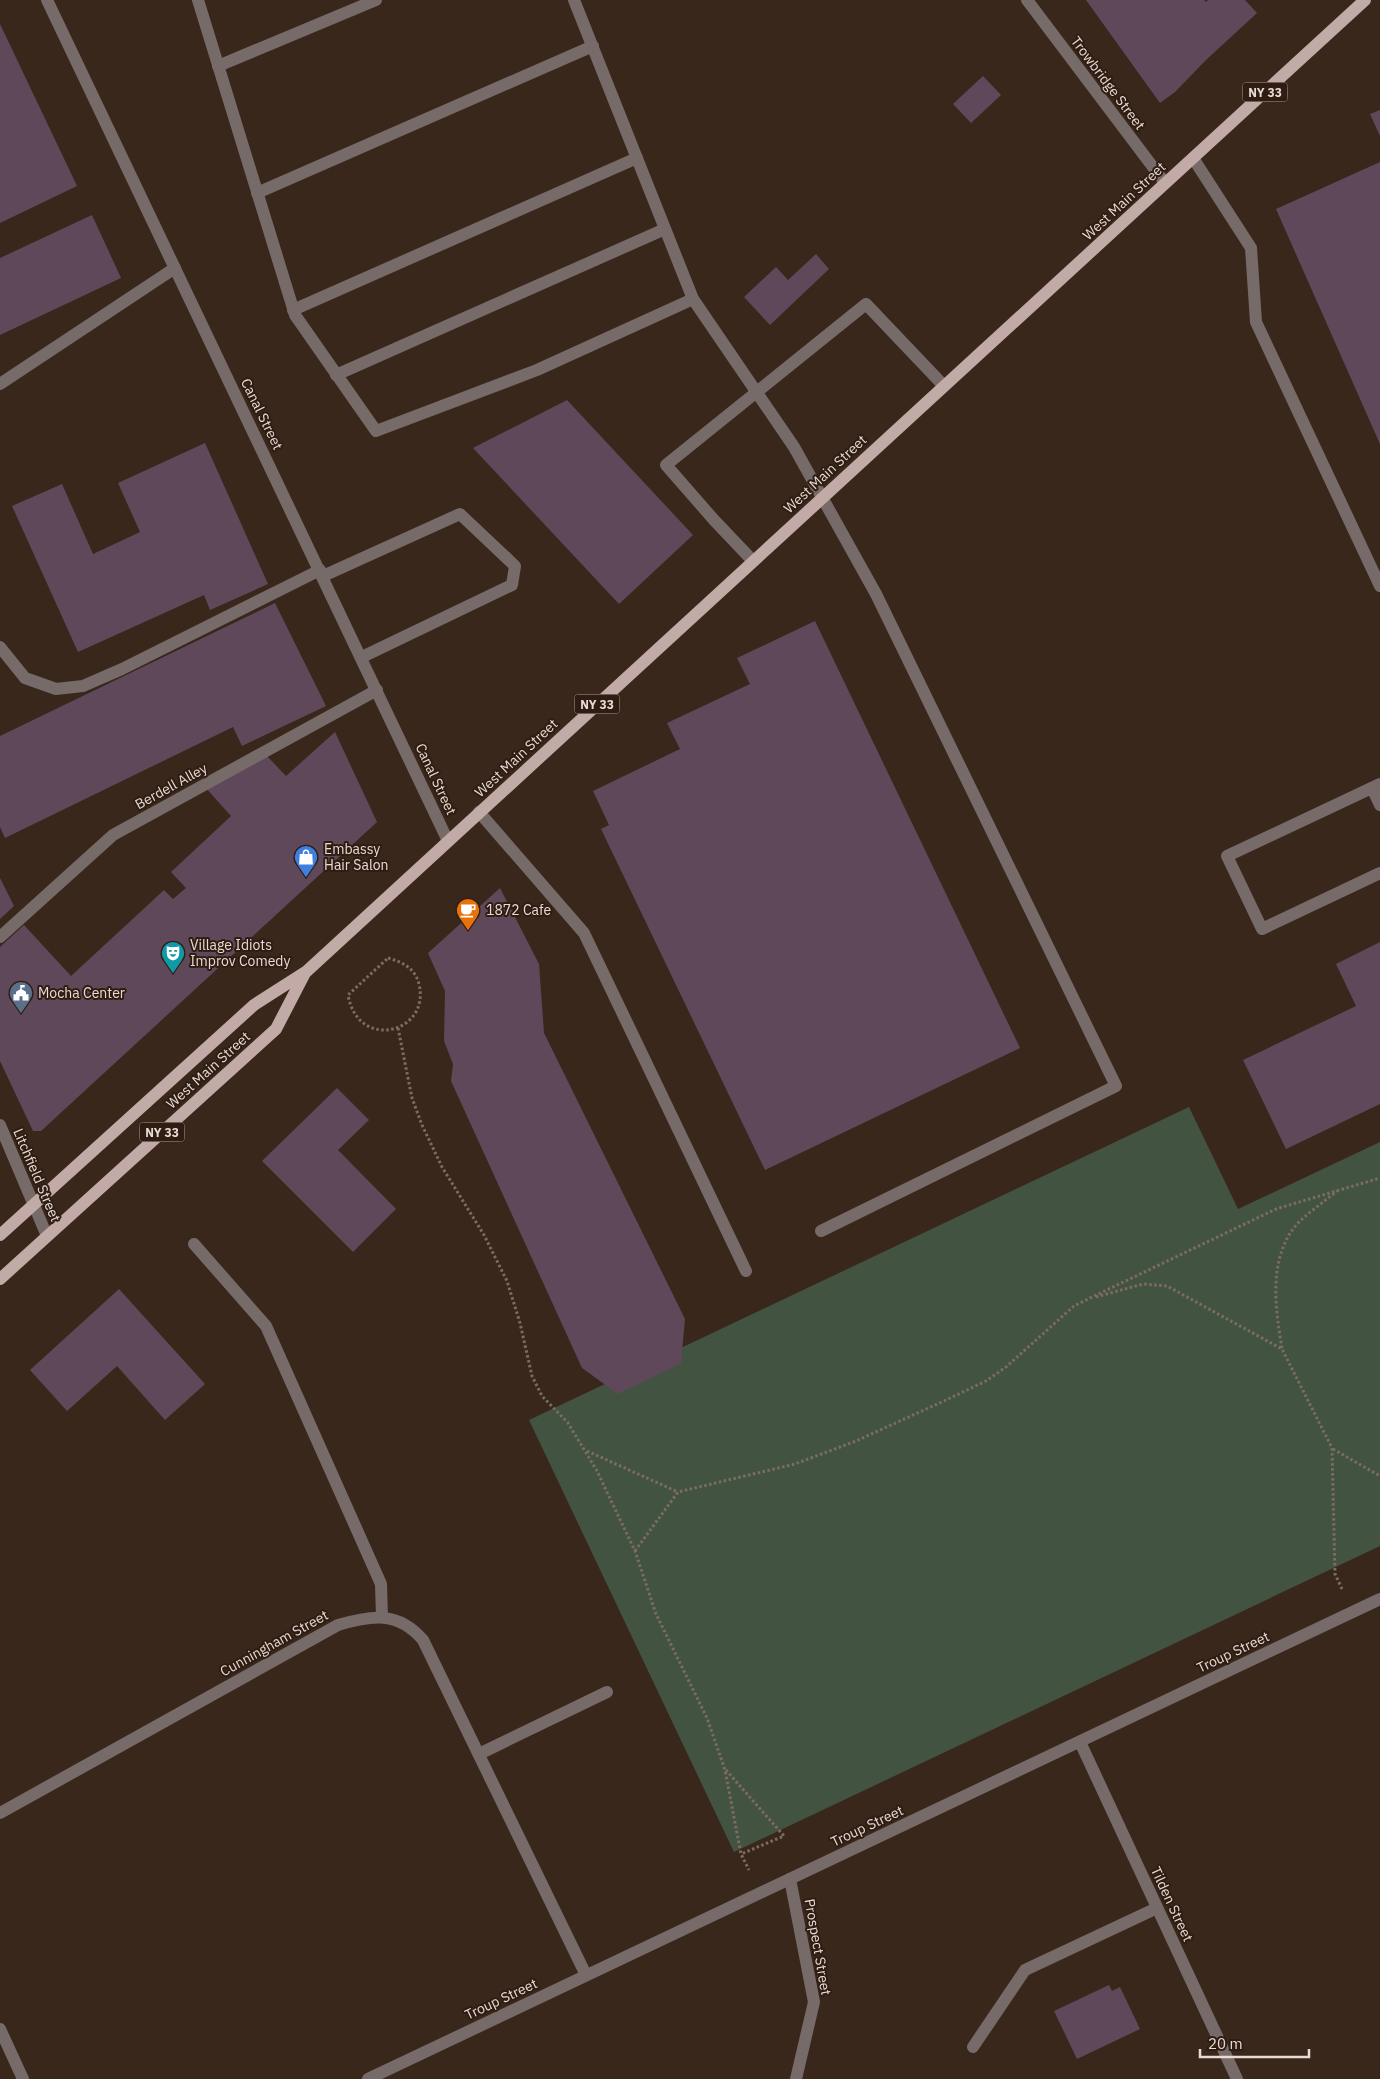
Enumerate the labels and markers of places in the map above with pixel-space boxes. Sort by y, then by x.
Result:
place label: Embassy Hair Salon [324,840,389,874]
shop icon: Embassy Hair Salon [293,844,319,878]
cafe icon: 1872 Cafe [455,897,481,931]
place label: 1872 Cafe [486,901,552,919]
place label: Village Idiots Improv Comedy [190,936,290,970]
theatre icon: Village Idiots Improv Comedy [160,940,186,974]
public building icon: Mocha Center [8,980,34,1014]
place label: Mocha Center [38,984,125,1002]

